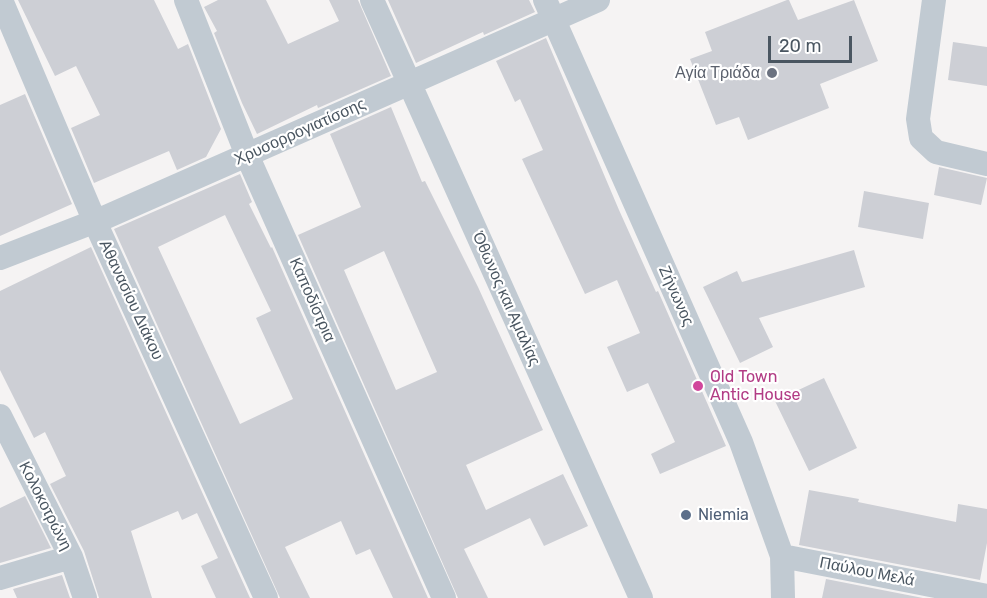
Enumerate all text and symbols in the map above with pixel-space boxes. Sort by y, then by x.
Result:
scale bar [771,24,855,62]
text: 20 m [779,35,821,57]
place label: Αγία Τριάδα [675,63,760,83]
marker: Αγία Τριάδα [765,66,779,80]
street label: Χρυσορρογιατίσσης [231,94,369,170]
street label: Όθωνος και Αμαλίας [468,229,544,369]
street label: Αθανασίου Διάκου [95,237,167,363]
street label: Καποδίστρια [285,255,339,345]
street label: Ζήνωνος [654,263,698,329]
place label: Old Town Antic House [710,367,801,405]
marker: Old Town Antic House [691,379,705,393]
street label: Κολοκοτρώνη [14,458,76,554]
place label: Niemia [698,505,749,525]
marker: Niemia [679,508,693,522]
street label: Παύλου Μελά [818,553,916,591]

